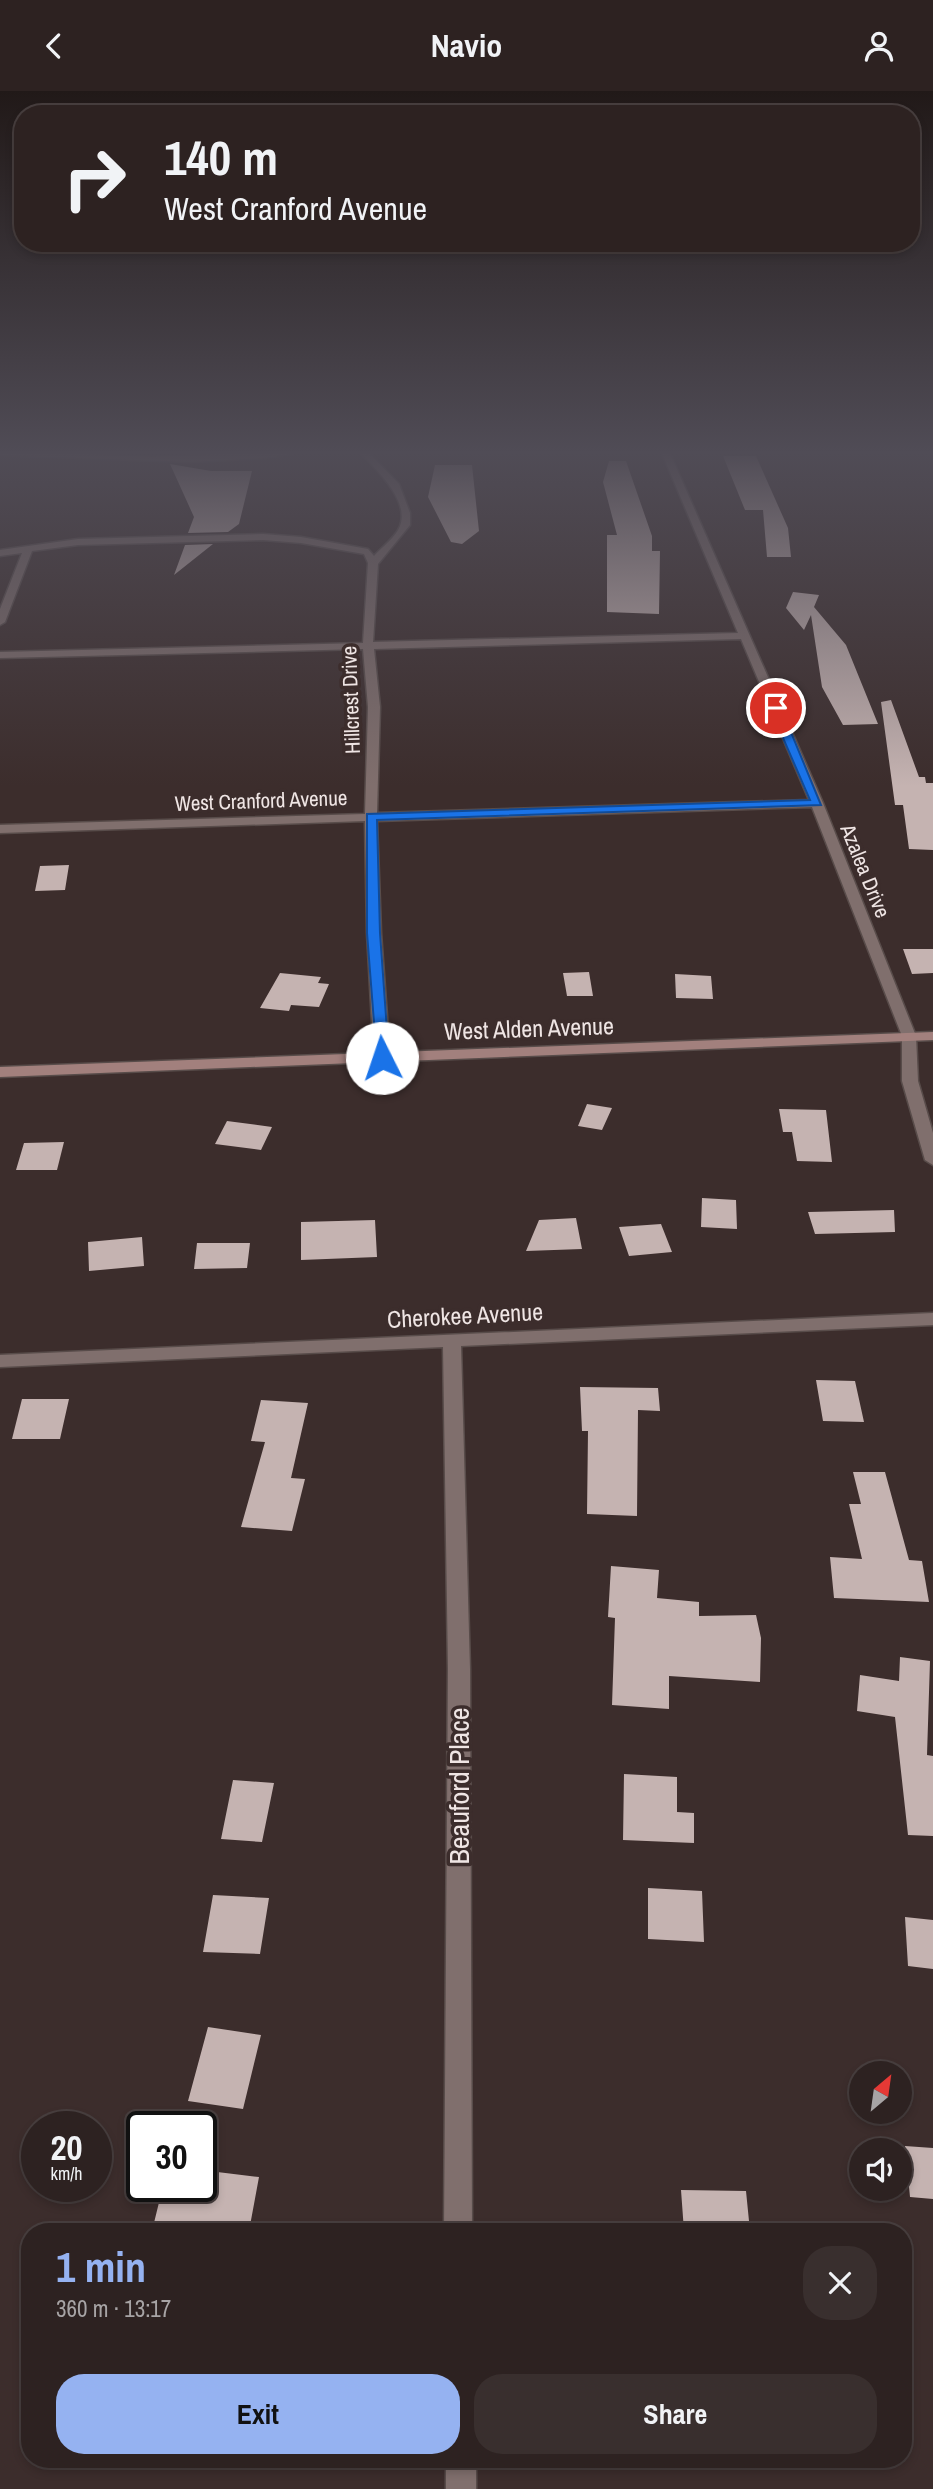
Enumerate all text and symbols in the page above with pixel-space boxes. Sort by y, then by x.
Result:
text: Navio [431,24,502,67]
icon: back [35,27,73,65]
icon: person [860,27,898,65]
text: 140 m [164,124,278,190]
icon: right [49,133,140,224]
text: West Cranford Avenue [164,187,427,230]
street label: Hillcrest Drive [334,645,367,755]
pin [746,678,806,738]
icon: arrive [757,689,795,727]
street label: West Cranford Avenue [174,783,348,818]
street label: Azalea Drive [833,819,897,922]
street label: West Alden Avenue [443,1009,614,1047]
position arrow [345,1021,419,1095]
street label: Cherokee Avenue [386,1295,544,1335]
street label: Beauford Place [440,1708,478,1865]
north arrow [849,2061,912,2125]
map controls [849,2061,912,2201]
speed limit sign: 30 [126,2111,217,2202]
text: 20 [51,2124,82,2171]
button: sound [849,2138,912,2201]
text: km/h [51,2161,83,2186]
text: 1 min [56,2239,146,2295]
button: close [803,2246,877,2320]
text: 360 m · 13:17 [56,2293,171,2324]
button: Exit [56,2374,460,2454]
button: Share [474,2374,877,2454]

